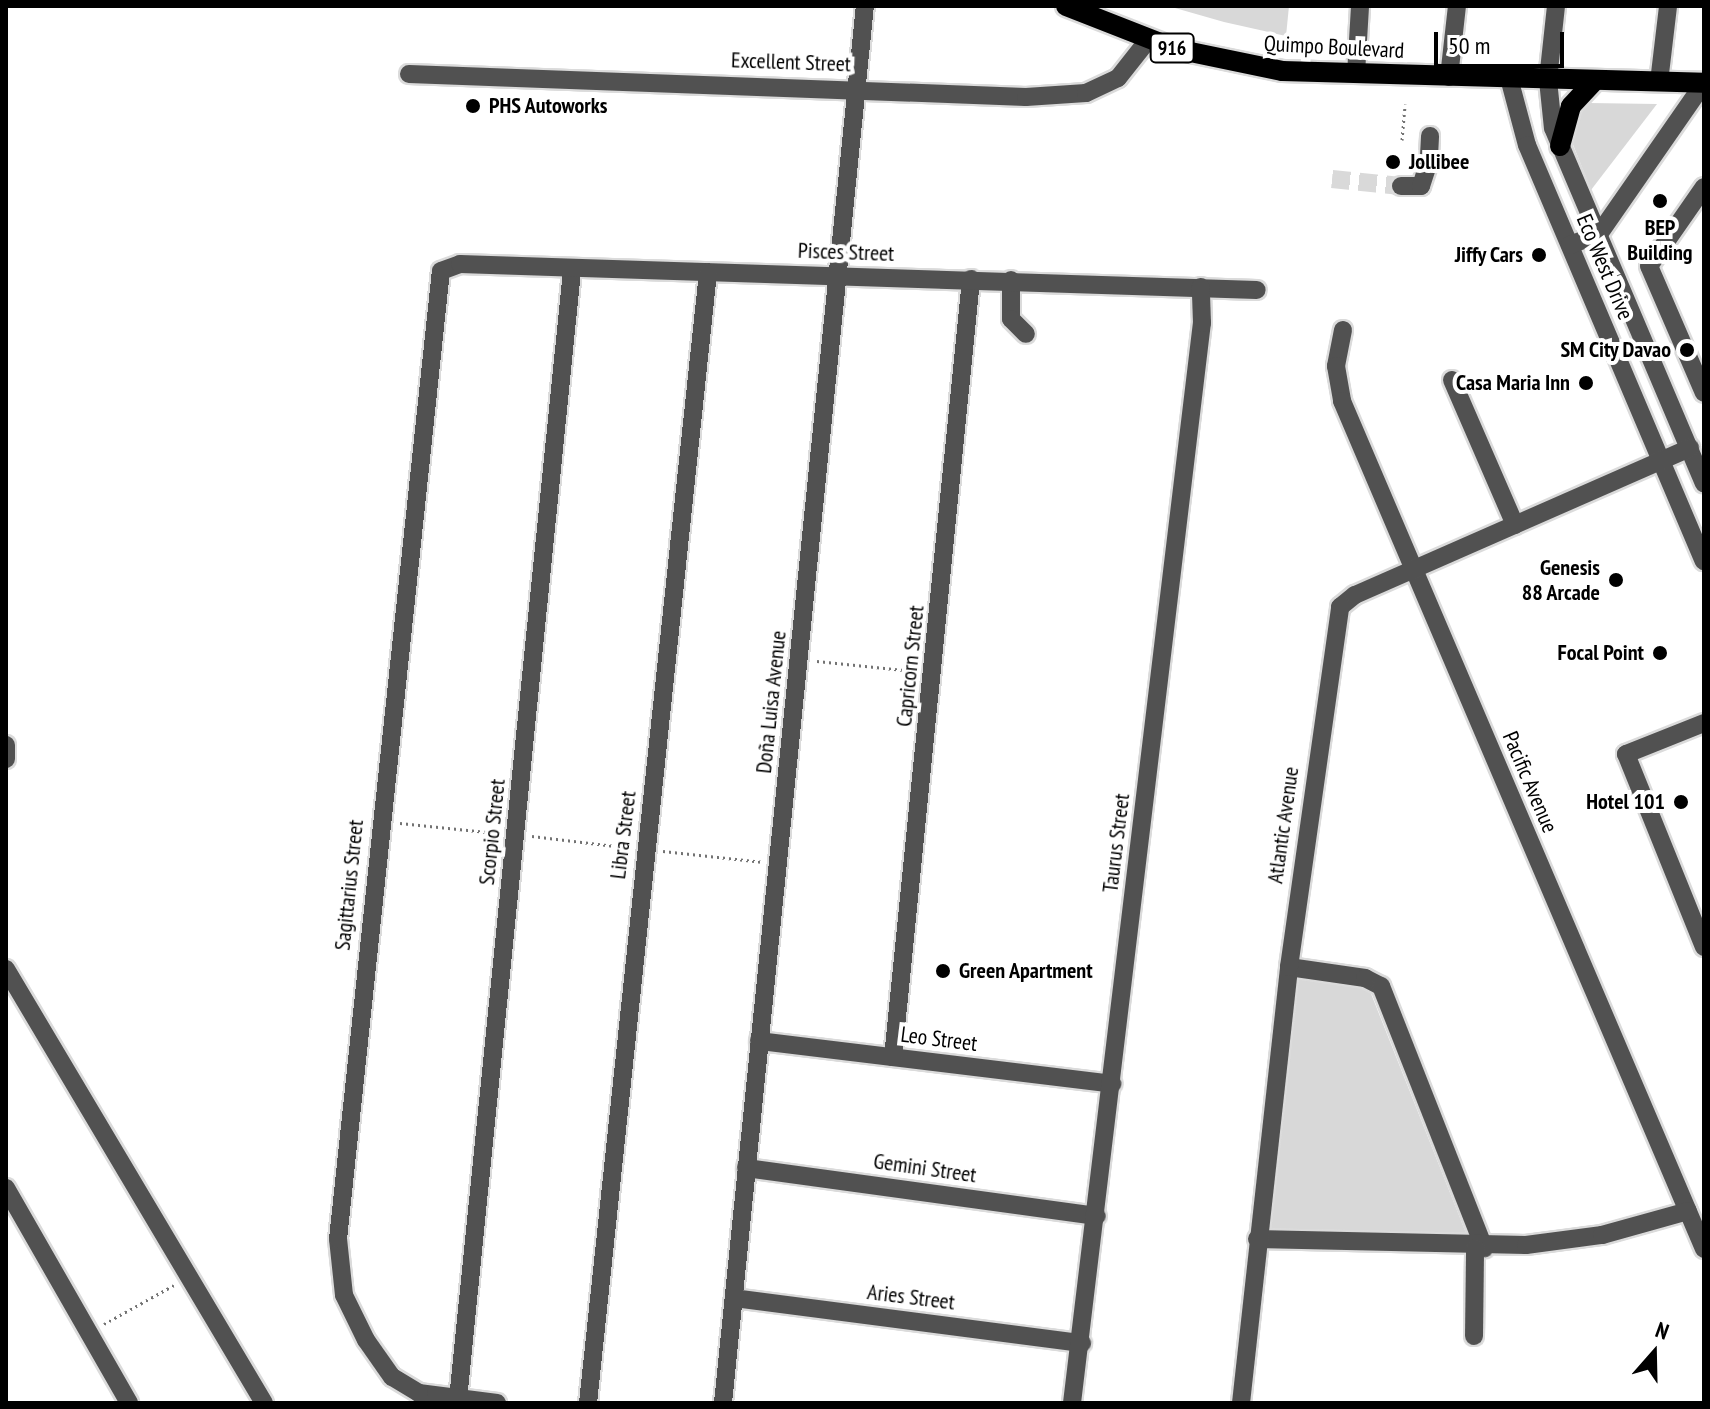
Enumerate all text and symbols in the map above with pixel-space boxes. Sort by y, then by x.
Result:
scale bar [1438,16,1568,66]
street label: Quimpo Boulevard [1263,30,1405,64]
text: 50 m [1448,30,1490,61]
road number: 916 [1148,32,1196,64]
street label: Excellent Street [731,47,851,77]
place label: PHS Autoworks [489,93,608,119]
marker: PHS Autoworks [464,97,482,115]
place label: Jollibee [1409,149,1469,175]
marker: Jollibee [1384,153,1402,171]
marker: BEP Building [1651,192,1669,210]
street label: Eco West Drive [1571,210,1639,324]
place label: BEP Building [1627,214,1693,266]
street label: Pisces Street [797,237,895,267]
place label: Jiffy Cars [1454,242,1523,268]
marker: Jiffy Cars [1530,246,1548,264]
place label: SM City Davao [1559,337,1671,363]
marker: SM City Davao [1678,341,1696,359]
place label: Casa Maria Inn [1456,370,1570,396]
marker: Casa Maria Inn [1577,374,1595,392]
place label: Genesis 88 Arcade [1521,554,1600,606]
marker: Genesis 88 Arcade [1607,571,1625,589]
street label: Capricorn Street [891,604,929,728]
street label: Doña Luisa Avenue [750,629,792,775]
place label: Focal Point [1557,640,1644,666]
marker: Focal Point [1651,644,1669,662]
street label: Pacific Avenue [1497,727,1563,837]
street label: Atlantic Avenue [1262,764,1304,886]
street label: Scorpio Street [473,778,511,886]
street label: Libra Street [605,789,641,881]
place label: Hotel 101 [1586,789,1665,815]
street label: Taurus Street [1097,792,1135,894]
marker: Hotel 101 [1672,793,1690,811]
street label: Sagittarius Street [329,818,369,952]
place label: Green Apartment [959,958,1093,984]
marker: Green Apartment [934,962,952,980]
street label: Leo Street [899,1021,979,1057]
street label: Gemini Street [872,1148,978,1188]
street label: Aries Street [866,1279,956,1315]
north arrow [1614,1313,1694,1393]
text: N [1652,1315,1673,1346]

